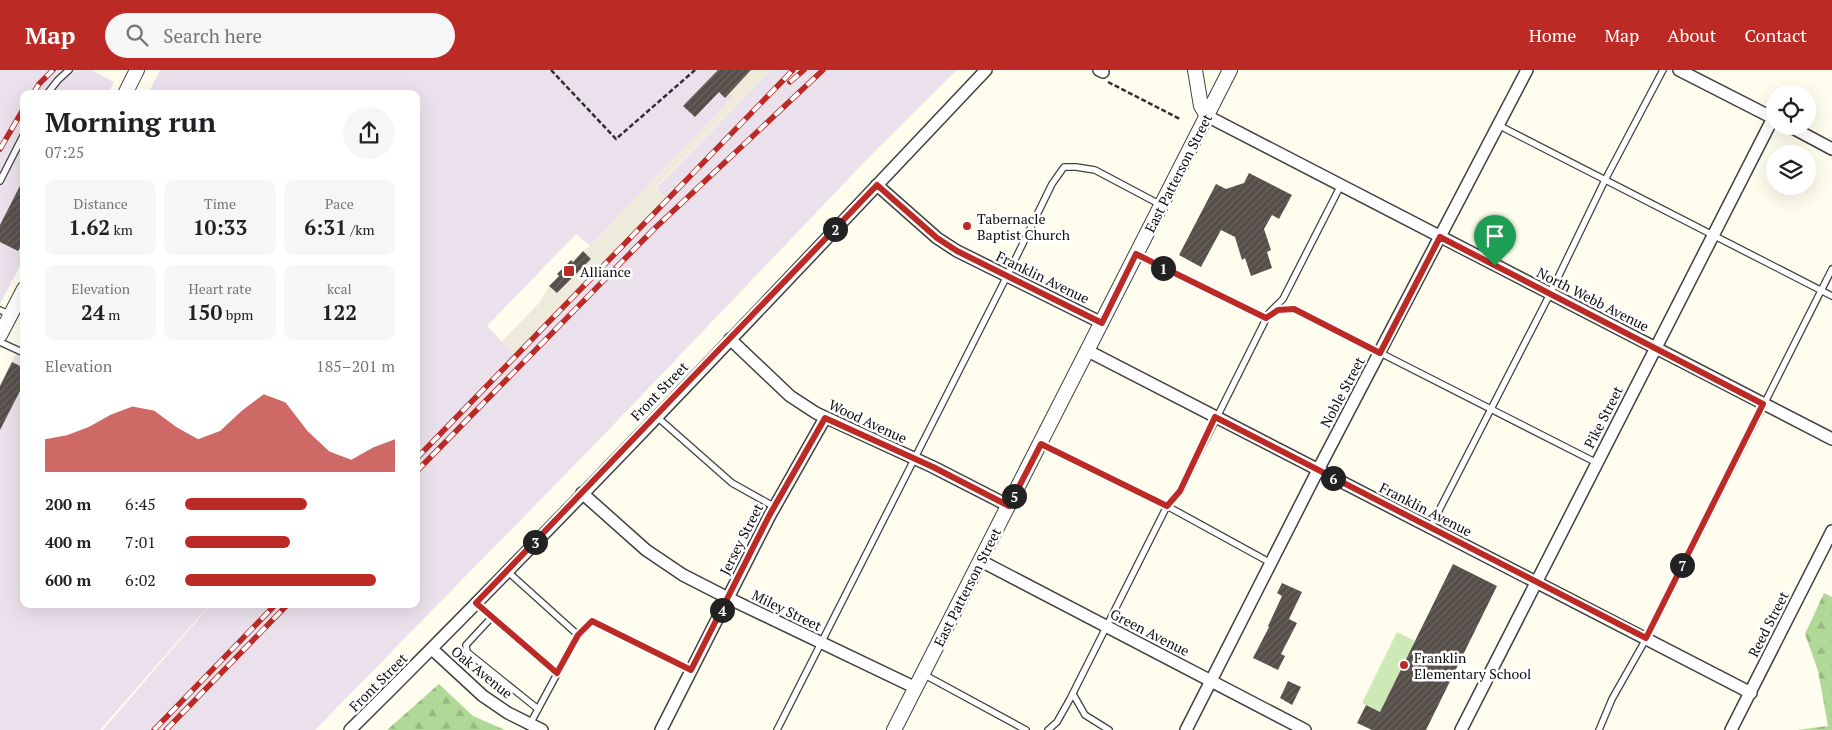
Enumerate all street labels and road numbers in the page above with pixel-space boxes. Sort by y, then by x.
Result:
street label: East Patterson Street [1140,110,1217,236]
street label: Franklin Avenue [993,246,1093,308]
street label: North Webb Avenue [1534,262,1652,336]
street label: Noble Street [1315,353,1369,431]
street label: Front Street [626,357,692,425]
street label: Pike Street [1579,382,1627,451]
street label: Wood Avenue [826,395,910,447]
street label: Franklin Avenue [1377,478,1475,540]
street label: Jersey Street [715,499,768,578]
street label: East Patterson Street [929,524,1006,650]
street label: Miley Street [749,585,826,635]
street label: Reed Street [1743,587,1793,660]
street label: Green Avenue [1107,604,1193,660]
street label: Oak Avenue [447,641,517,703]
street label: Front Street [345,648,412,715]

